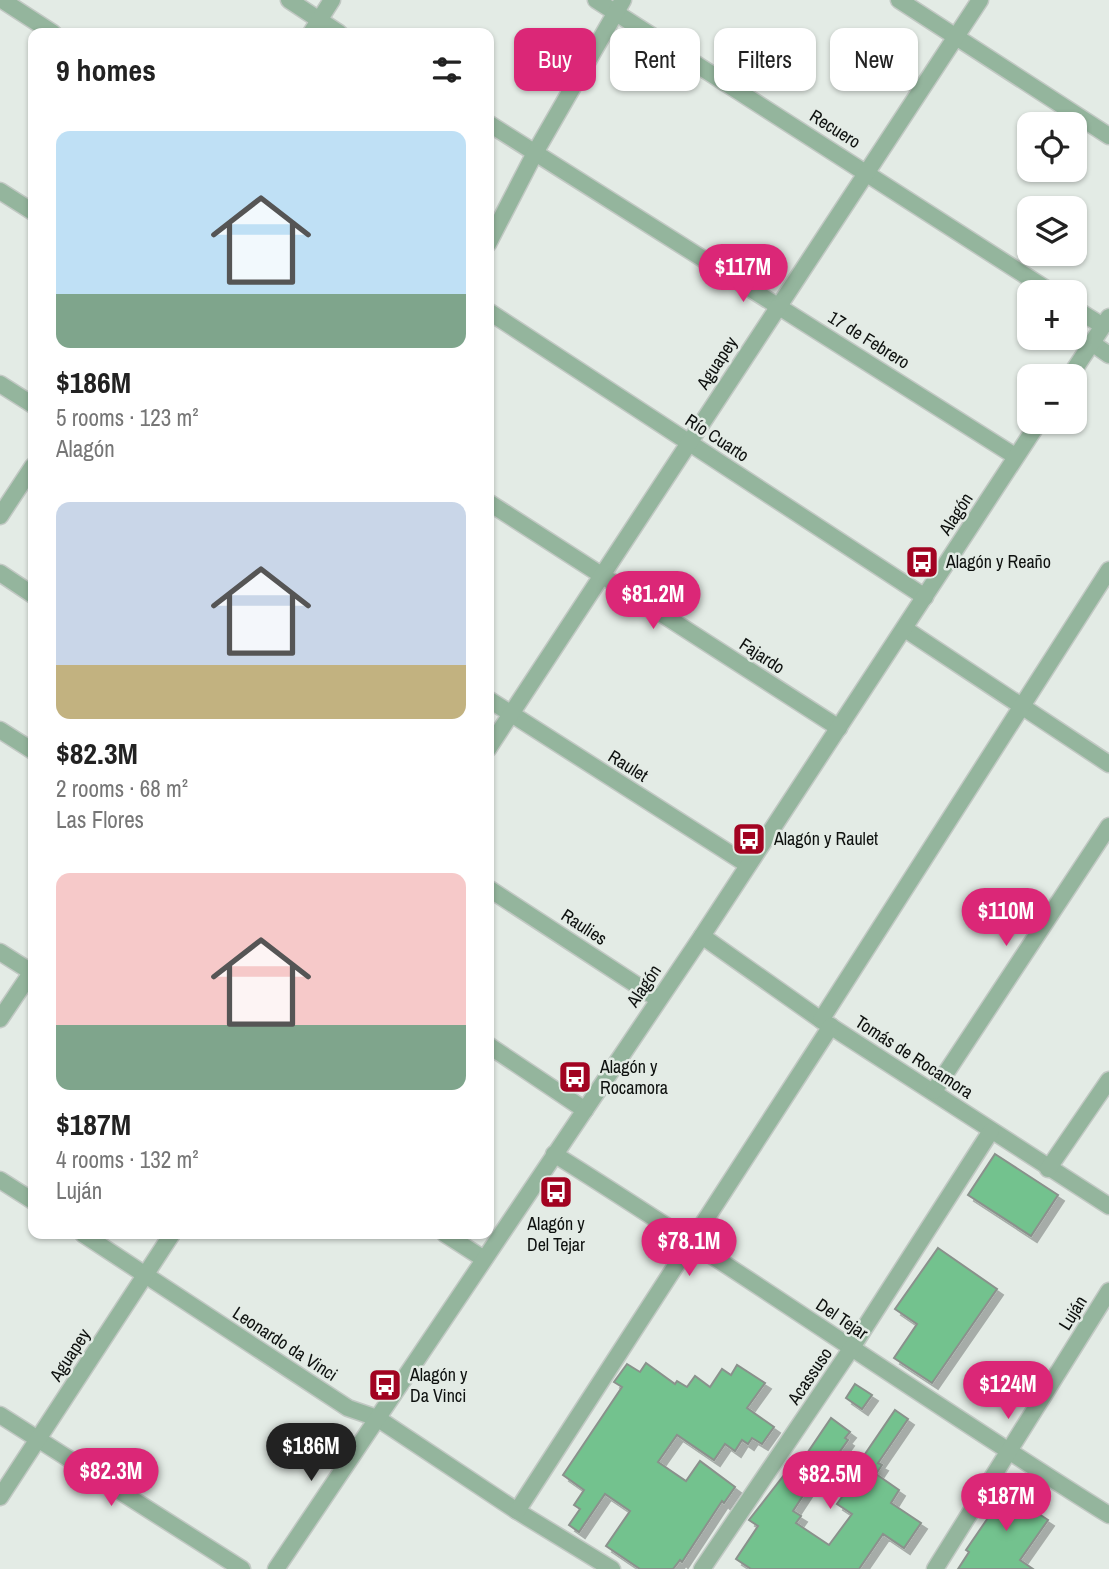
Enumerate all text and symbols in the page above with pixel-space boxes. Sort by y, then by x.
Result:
chip: Buy [514,28,596,91]
chip: Rent [610,28,700,91]
chip: Filters [714,28,816,91]
chip: New [830,28,918,91]
text: 9 homes [56,50,156,90]
icon: filters [428,51,466,89]
street label: Recuero [805,103,866,154]
map controls [1017,112,1087,434]
button: locate [1017,112,1087,182]
icon: home [198,177,324,303]
button: layers [1017,196,1087,266]
pin: $117M [694,244,792,304]
text: $117M [715,251,771,282]
button: + [1017,280,1087,350]
street label: 17 de Febrero [824,305,915,375]
street label: Aguapey [690,331,743,395]
text: $186M [56,362,131,402]
button: − [1017,364,1087,434]
text: 5 rooms · 123 m² [56,402,199,433]
street label: Río Cuarto [681,408,754,468]
text: Alagón [56,433,115,464]
street label: Alagón [932,488,979,541]
bus stop icon: Alagón y Reaño [903,543,941,581]
icon: home [198,548,324,674]
place label: Alagón y Reaño [945,549,1051,574]
pin: $81.2M [596,572,710,631]
text: $81.2M [622,578,684,609]
street label: Fajardo [735,632,790,679]
text: $82.3M [56,733,138,773]
street label: Raulet [604,744,653,787]
text: 2 rooms · 68 m² [56,773,188,804]
text: Las Flores [56,804,144,835]
bus stop icon: Alagón y Raulet [730,820,768,858]
place label: Alagón y Raulet [773,826,878,851]
pin: $110M [957,888,1055,948]
text: $110M [978,895,1034,926]
street label: Raulies [556,902,612,951]
icon: home [198,919,324,1045]
street label: Alagón [620,960,667,1013]
street label: Tomás de Rocamora [850,1009,978,1104]
place label: Alagón y Rocamora [599,1054,668,1100]
bus stop icon: Alagón y Rocamora [556,1058,594,1096]
text: $187M [56,1104,131,1144]
text: 4 rooms · 132 m² [56,1144,199,1175]
bus stop icon: Alagón y Del Tejar [537,1173,575,1211]
text: Luján [56,1175,102,1206]
place label: Alagón y Del Tejar [526,1211,585,1257]
pin: $78.1M [632,1218,746,1278]
text: $78.1M [658,1225,720,1256]
street label: Luján [1052,1291,1093,1335]
street label: Del Tejar [811,1292,873,1345]
street label: Leonardo da Vinci [228,1300,343,1387]
street label: Aguapey [43,1323,96,1387]
street label: Acassuso [781,1342,838,1410]
place label: Alagón y Da Vinci [409,1362,468,1408]
pin: $124M [959,1362,1057,1421]
bus stop icon: Alagón y Da Vinci [366,1366,404,1404]
text: $124M [979,1368,1037,1399]
pin: $186M [262,1424,360,1483]
text: $186M [282,1430,340,1461]
pin: $82.3M [54,1448,168,1508]
pin: $82.5M [773,1452,887,1511]
text: $82.3M [80,1455,142,1486]
text: $82.5M [799,1458,861,1489]
pin: $187M [957,1474,1055,1533]
text: $187M [977,1480,1035,1511]

